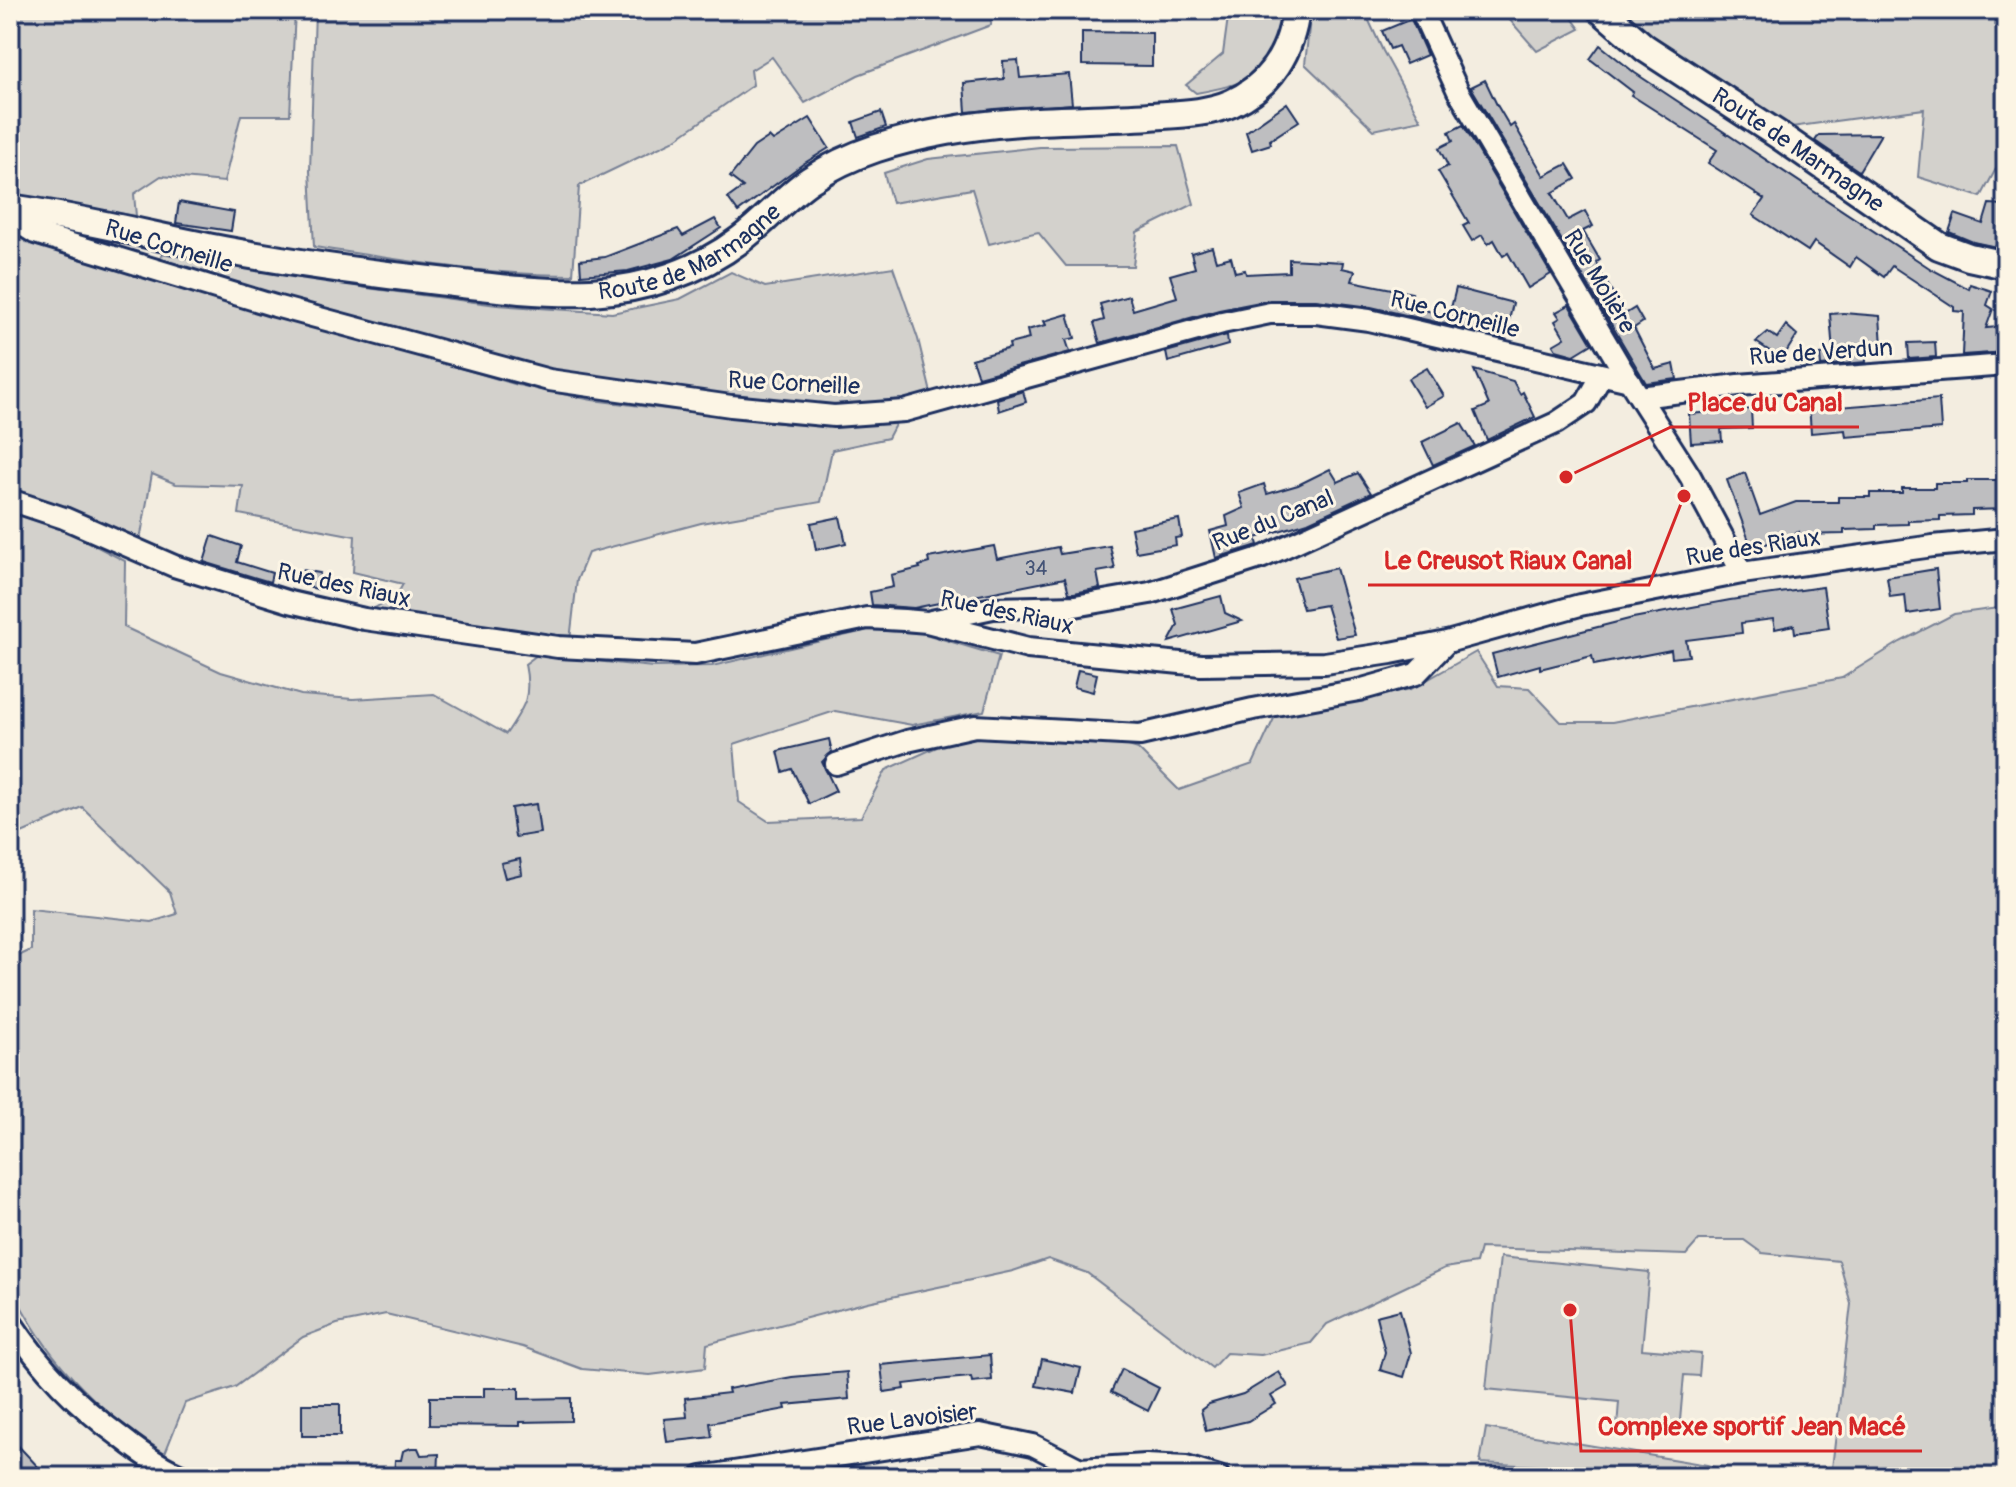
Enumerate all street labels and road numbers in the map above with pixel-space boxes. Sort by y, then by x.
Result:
street label: Route de Marmagne [1706,82,1890,219]
street label: Route de Marmagne [597,197,787,307]
street label: Rue Corneille [101,213,236,280]
street label: Rue Molière [1557,224,1642,339]
street label: Rue Corneille [1387,284,1523,345]
street label: Rue de Verdun [1748,333,1894,372]
street label: Rue Corneille [727,366,861,401]
street label: Rue du Canal [1209,483,1338,558]
street label: Rue des Riaux [1684,523,1822,572]
street label: Rue des Riaux [275,557,413,614]
street label: Rue des Riaux [938,584,1076,641]
street label: Rue Lavoisier [845,1397,979,1442]

